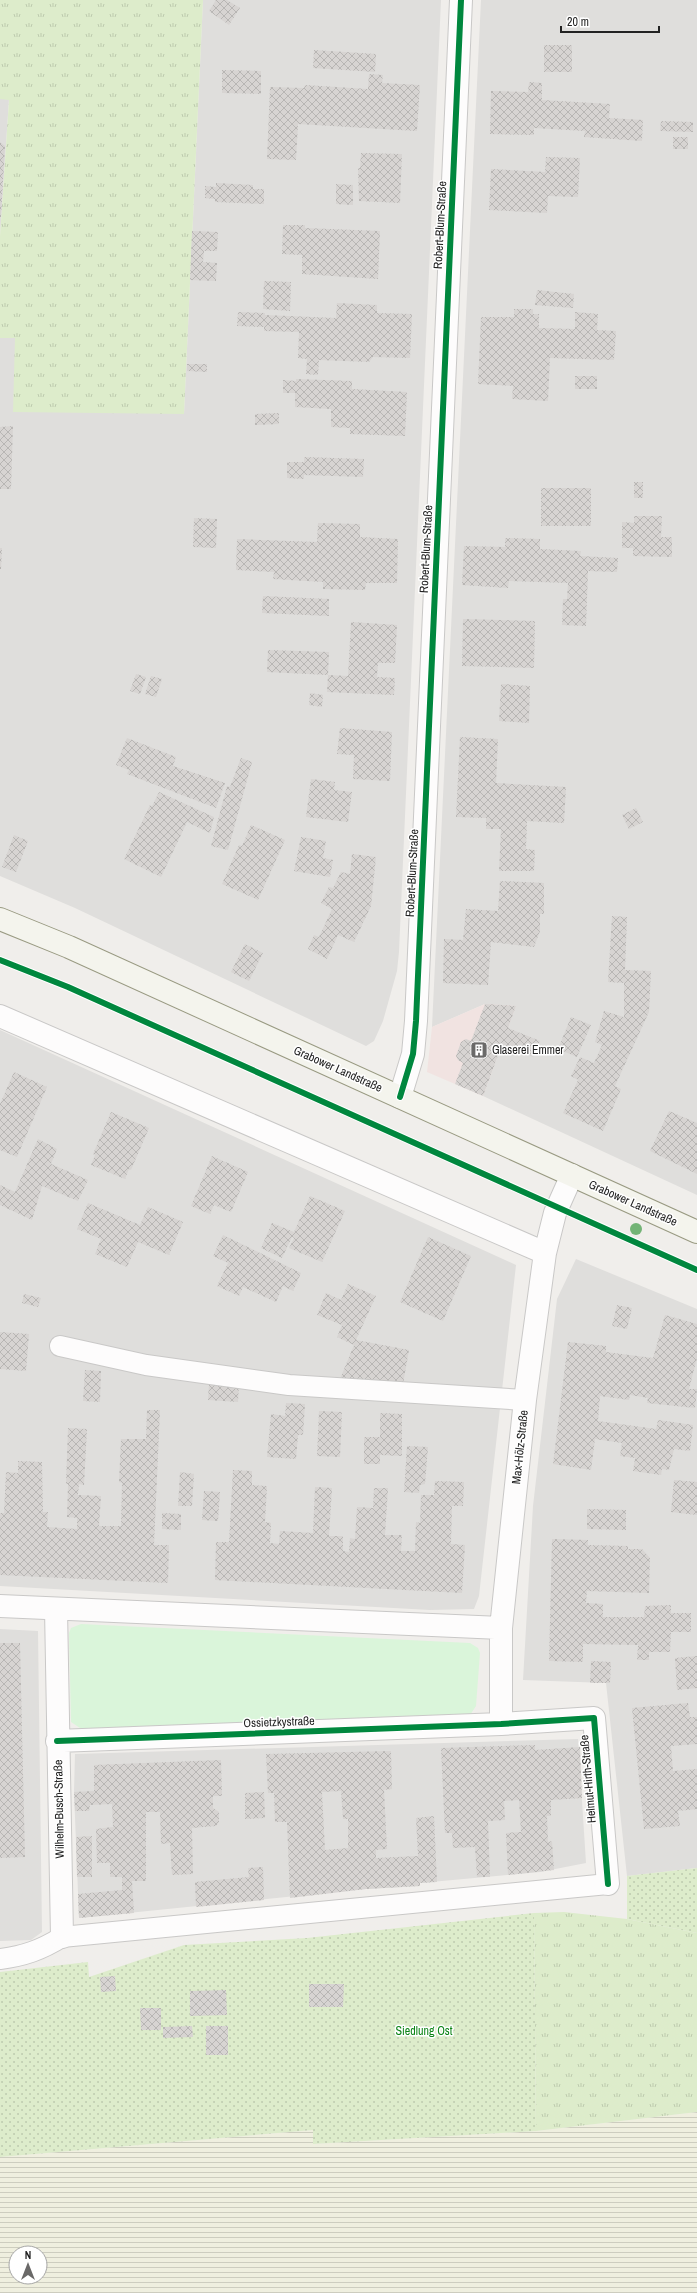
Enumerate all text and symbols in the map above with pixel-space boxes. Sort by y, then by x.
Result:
scale bar [561,8,659,34]
text: 20 m [567,14,589,30]
street label: Robert-Blum-Straße [430,181,450,269]
street label: Robert-Blum-Straße [416,505,436,593]
street label: Robert-Blum-Straße [402,829,422,917]
building icon: Glaserei Emmer [469,1040,489,1060]
street label: Grabower Landstraße [291,1042,385,1096]
place label: Glaserei Emmer [492,1042,564,1058]
street label: Grabower Landstraße [586,1176,680,1230]
street label: Max-Hölz-Straße [508,1409,532,1485]
street label: Ossietzkystraße [243,1713,315,1731]
street label: Helmut-Hirth-Straße [576,1734,600,1824]
street label: Wilhelm-Busch-Straße [50,1759,68,1859]
park label: Siedlung Ost [396,2023,453,2039]
north arrow [8,2245,48,2285]
text: N [25,2248,31,2262]

